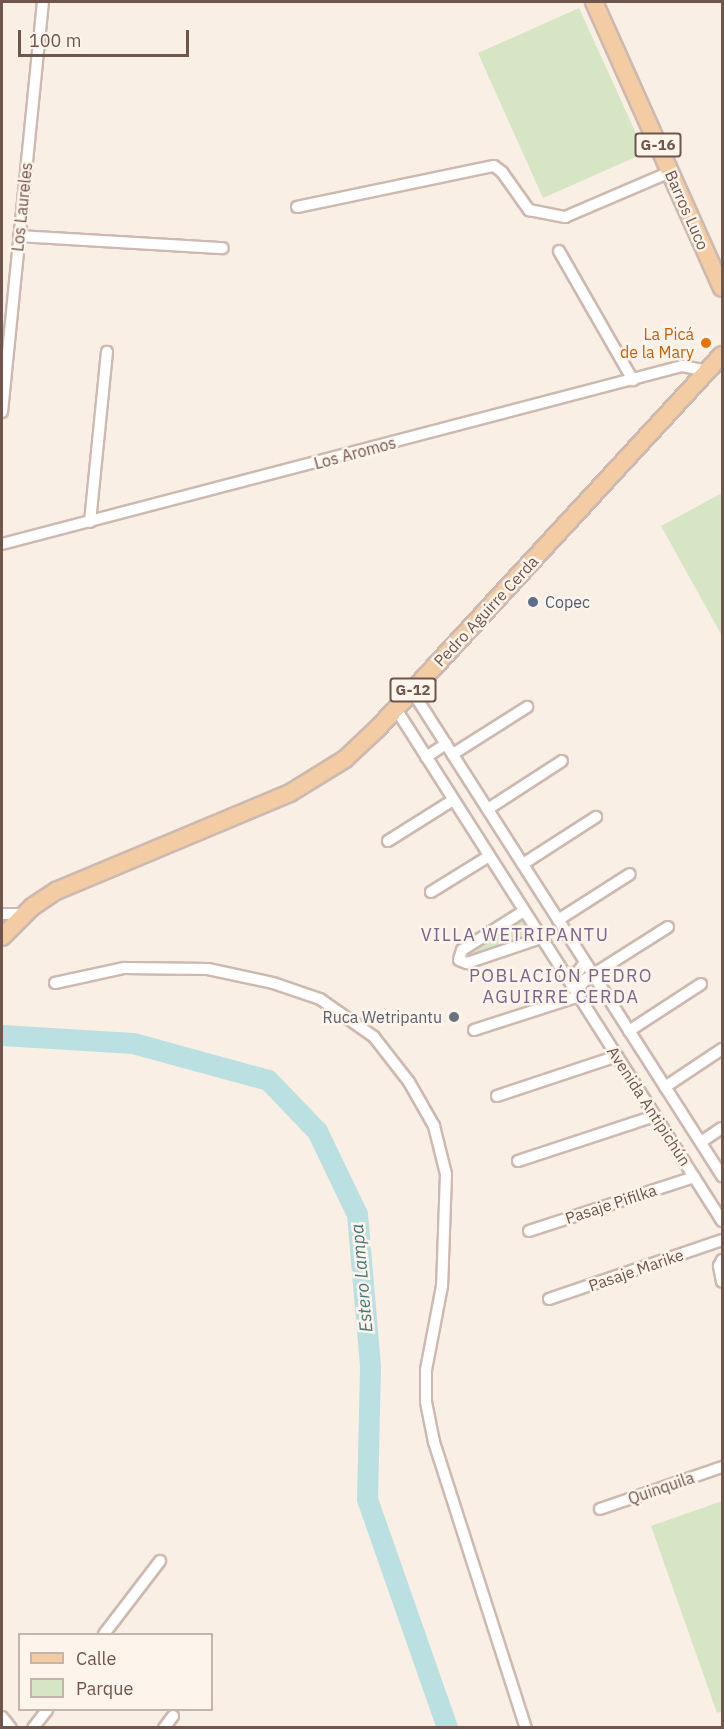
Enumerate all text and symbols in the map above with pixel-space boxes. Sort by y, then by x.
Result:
scale bar [21,18,192,56]
text: 100 m [29,29,81,52]
road number: G-16 [634,133,682,157]
street label: Los Laureles [8,161,36,253]
street label: Barros Luco [661,167,713,253]
place label: La Picá de la Mary [620,324,694,362]
marker: La Picá de la Mary [699,336,713,350]
street label: Los Aromos [312,433,398,473]
street label: Pedro Aguirre Cerda [430,552,542,670]
place label: Copec [545,592,590,612]
marker: Copec [526,595,540,609]
road number: G-12 [389,678,437,702]
district label: VILLA WETRIPANTU [421,924,609,946]
district label: POBLACIÓN PEDRO AGUIRRE CERDA [469,966,653,1008]
place label: Ruca Wetripantu [322,1007,442,1027]
marker: Ruca Wetripantu [447,1010,461,1024]
street label: Avenida Antipichún [603,1043,695,1169]
street label: Pasaje Pifilka [563,1180,659,1228]
water label: Estero Lampa [346,1223,378,1333]
street label: Pasaje Marike [586,1245,686,1295]
street label: Quinquila [625,1468,697,1508]
legend [18,1633,213,1711]
text: Calle [76,1647,116,1670]
text: Parque [76,1677,133,1700]

